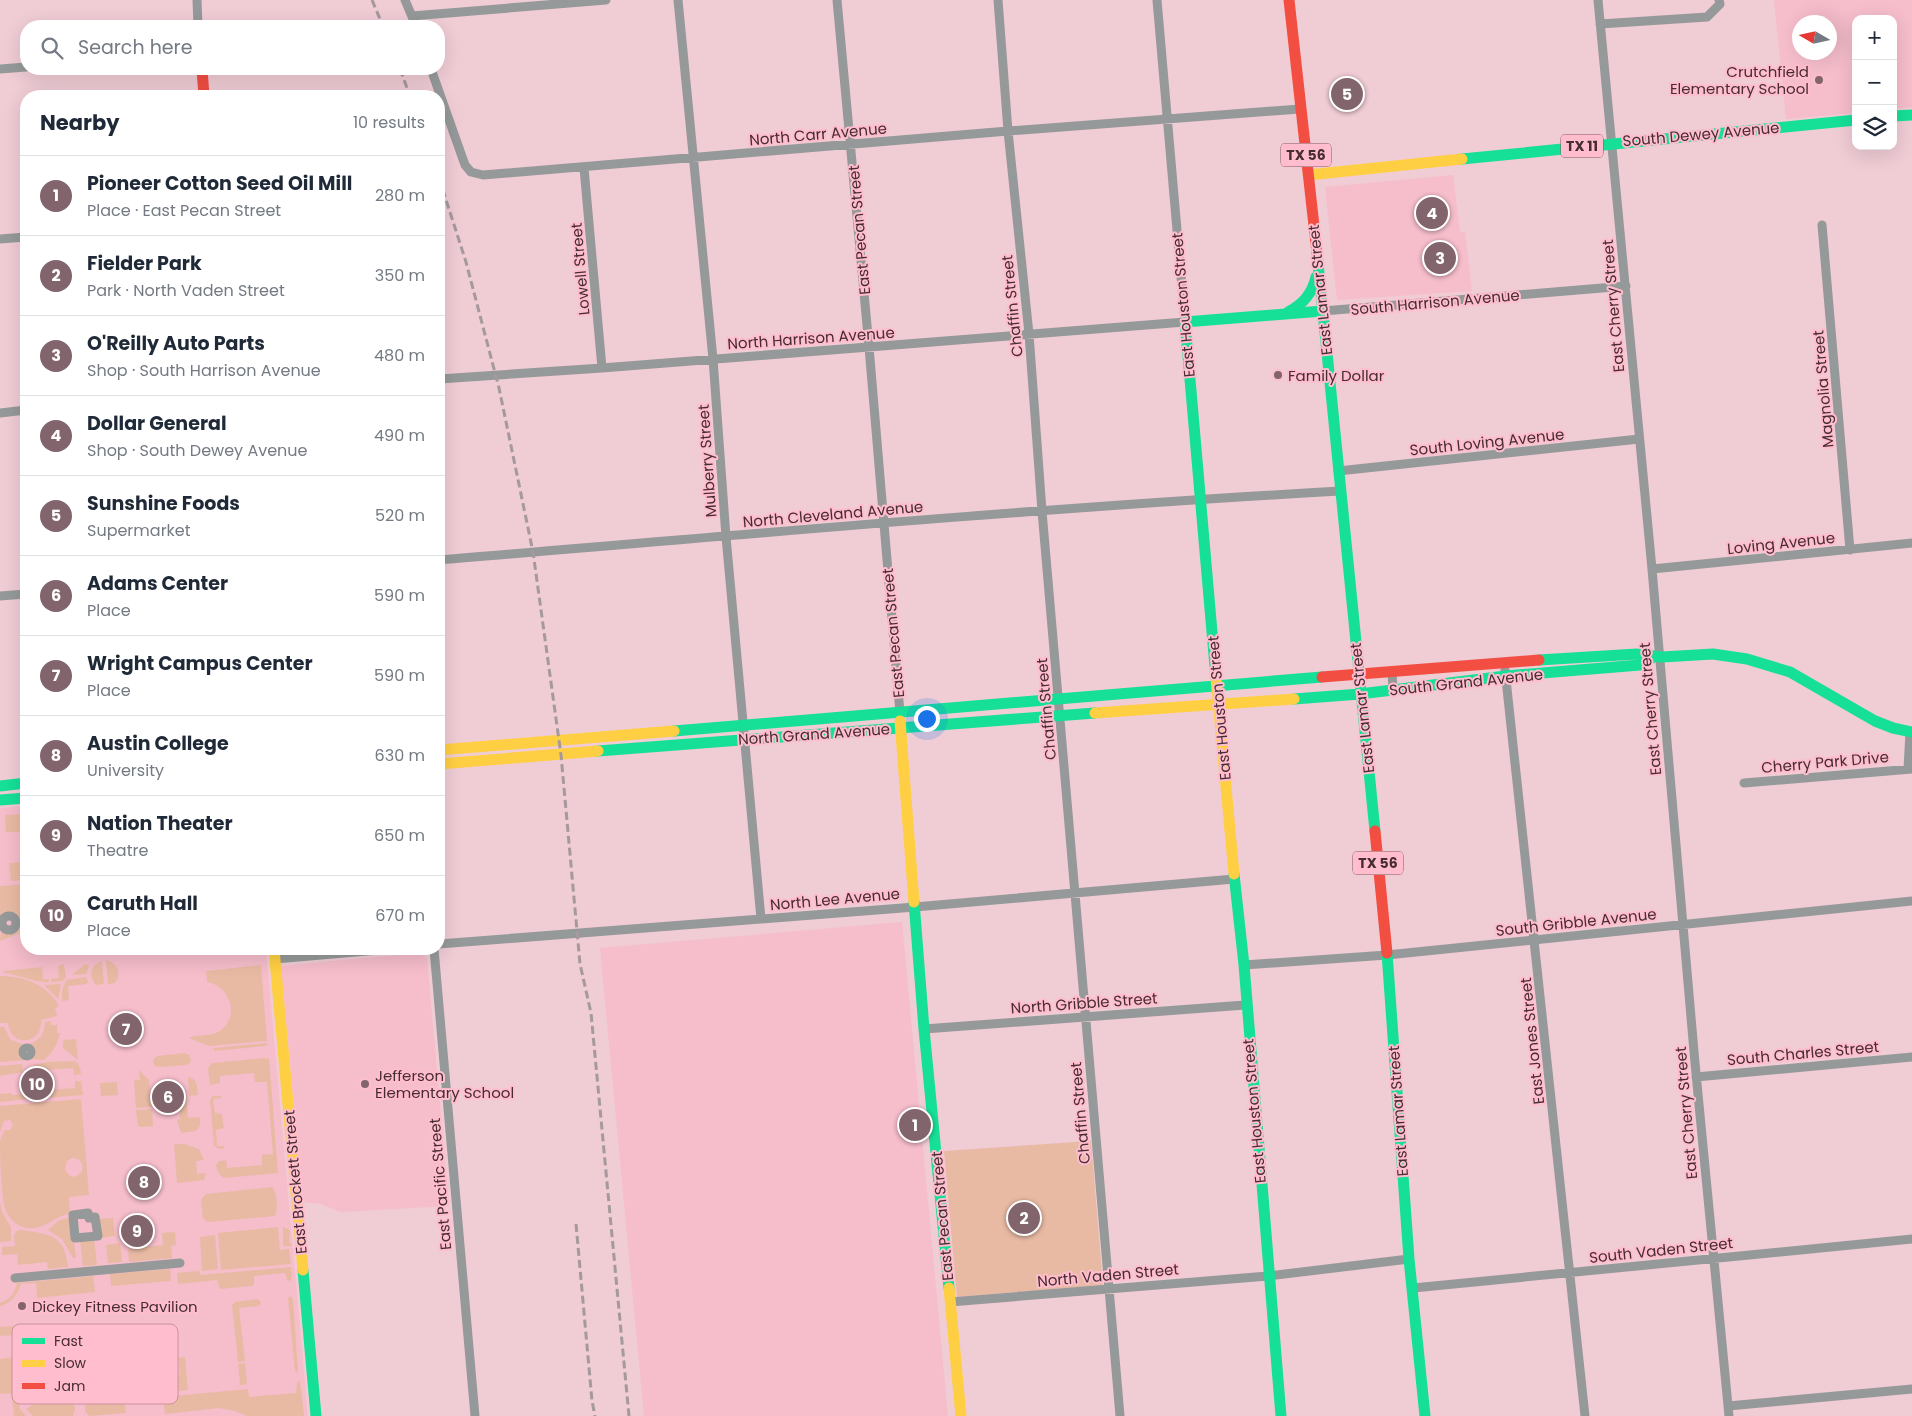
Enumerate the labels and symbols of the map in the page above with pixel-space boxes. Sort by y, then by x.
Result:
north arrow [1792,15,1837,60]
place label: Crutchfield Elementary School [1670,61,1809,99]
marker: Crutchfield Elementary School [1813,74,1825,86]
pin: 5 [1331,75,1363,113]
street label: South Dewey Avenue [1622,117,1780,151]
street label: North Carr Avenue [748,118,888,150]
road number: TX 11 [1561,134,1603,158]
road number: TX 56 [1281,144,1331,166]
street label: East Pecan Street [843,164,875,296]
pin: 4 [1416,194,1448,232]
street label: Lowell Street [565,222,595,316]
street label: East Lamar Street [1303,224,1337,356]
street label: East Houston Street [1166,232,1200,378]
pin: 3 [1424,239,1456,277]
street label: East Cherry Street [1597,239,1629,373]
street label: Chaffin Street [996,254,1028,358]
street label: South Harrison Avenue [1349,284,1521,320]
street label: North Harrison Avenue [727,322,895,354]
street label: Magnolia Street [1807,329,1839,449]
place label: Family Dollar [1288,365,1385,386]
marker: Family Dollar [1272,369,1284,381]
street label: Mulberry Street [693,404,721,518]
street label: South Loving Avenue [1409,423,1565,461]
street label: North Cleveland Avenue [742,496,924,532]
street label: Loving Avenue [1726,527,1836,559]
street label: East Pecan Street [877,567,909,699]
street label: East Houston Street [1202,635,1236,781]
street label: East Lamar Street [1345,642,1379,774]
street label: East Cherry Street [1634,642,1666,776]
street label: Chaffin Street [1031,657,1061,761]
street label: South Grand Avenue [1388,663,1544,701]
your location [914,706,940,732]
street label: North Grand Avenue [737,718,891,750]
street label: Cherry Park Drive [1760,746,1890,778]
road number: TX 56 [1353,851,1403,874]
street label: North Lee Avenue [769,883,901,915]
street label: South Gribble Avenue [1495,903,1657,941]
street label: East Jones Street [1515,977,1549,1105]
street label: North Gribble Street [1010,987,1158,1019]
pin: 7 [110,1010,142,1048]
street label: South Charles Street [1726,1036,1880,1070]
street label: East Houston Street [1237,1038,1271,1184]
street label: East Lamar Street [1383,1045,1413,1177]
street label: East Cherry Street [1670,1046,1702,1180]
street label: Chaffin Street [1065,1061,1095,1165]
pin: 10 [21,1065,53,1103]
place label: Jefferson Elementary School [375,1065,514,1103]
pin: 6 [152,1078,184,1116]
marker: Jefferson Elementary School [359,1078,371,1090]
pin: 1 [899,1106,931,1144]
street label: East Brockett Street [278,1109,312,1255]
street label: East Pacific Street [424,1117,456,1251]
street label: East Pecan Street [926,1150,958,1282]
pin: 8 [128,1163,160,1201]
pin: 2 [1008,1199,1040,1237]
pin: 9 [121,1212,153,1250]
street label: South Vaden Street [1588,1232,1734,1268]
street label: North Vaden Street [1036,1258,1180,1292]
place label: Dickey Fitness Pavilion [32,1296,198,1317]
marker: Dickey Fitness Pavilion [16,1300,28,1312]
legend [12,1324,178,1404]
text: Fast [54,1331,83,1351]
text: Slow [54,1353,87,1373]
text: Jam [54,1376,85,1396]

